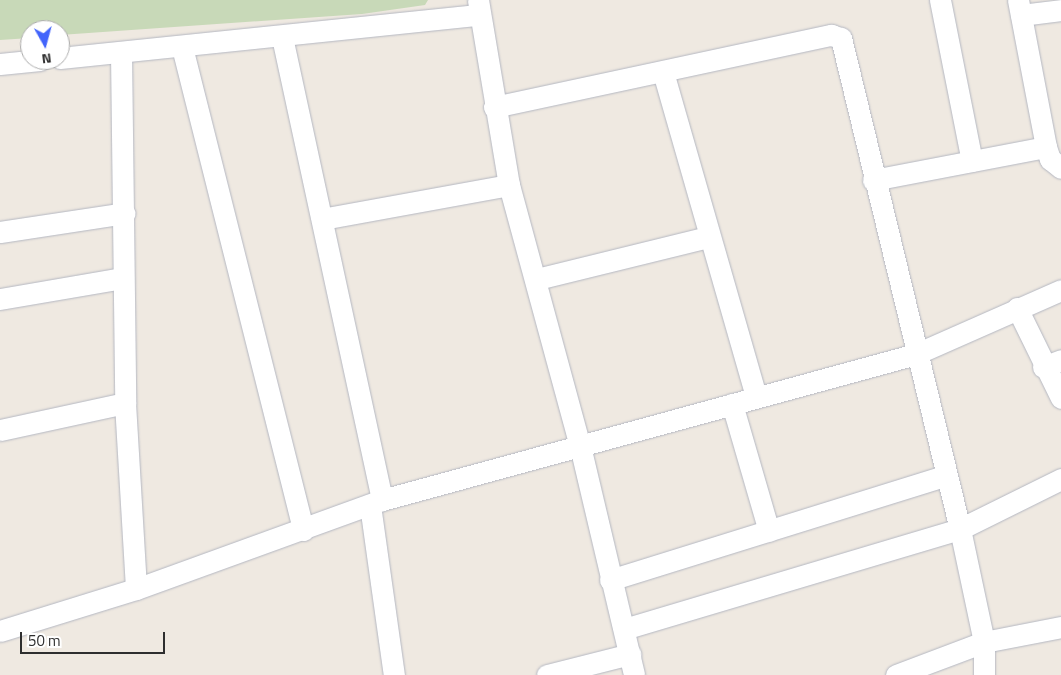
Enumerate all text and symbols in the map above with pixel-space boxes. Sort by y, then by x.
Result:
north arrow [20,20,70,70]
text: N [41,48,53,70]
scale bar [22,622,168,654]
text: 50 m [28,629,61,652]

